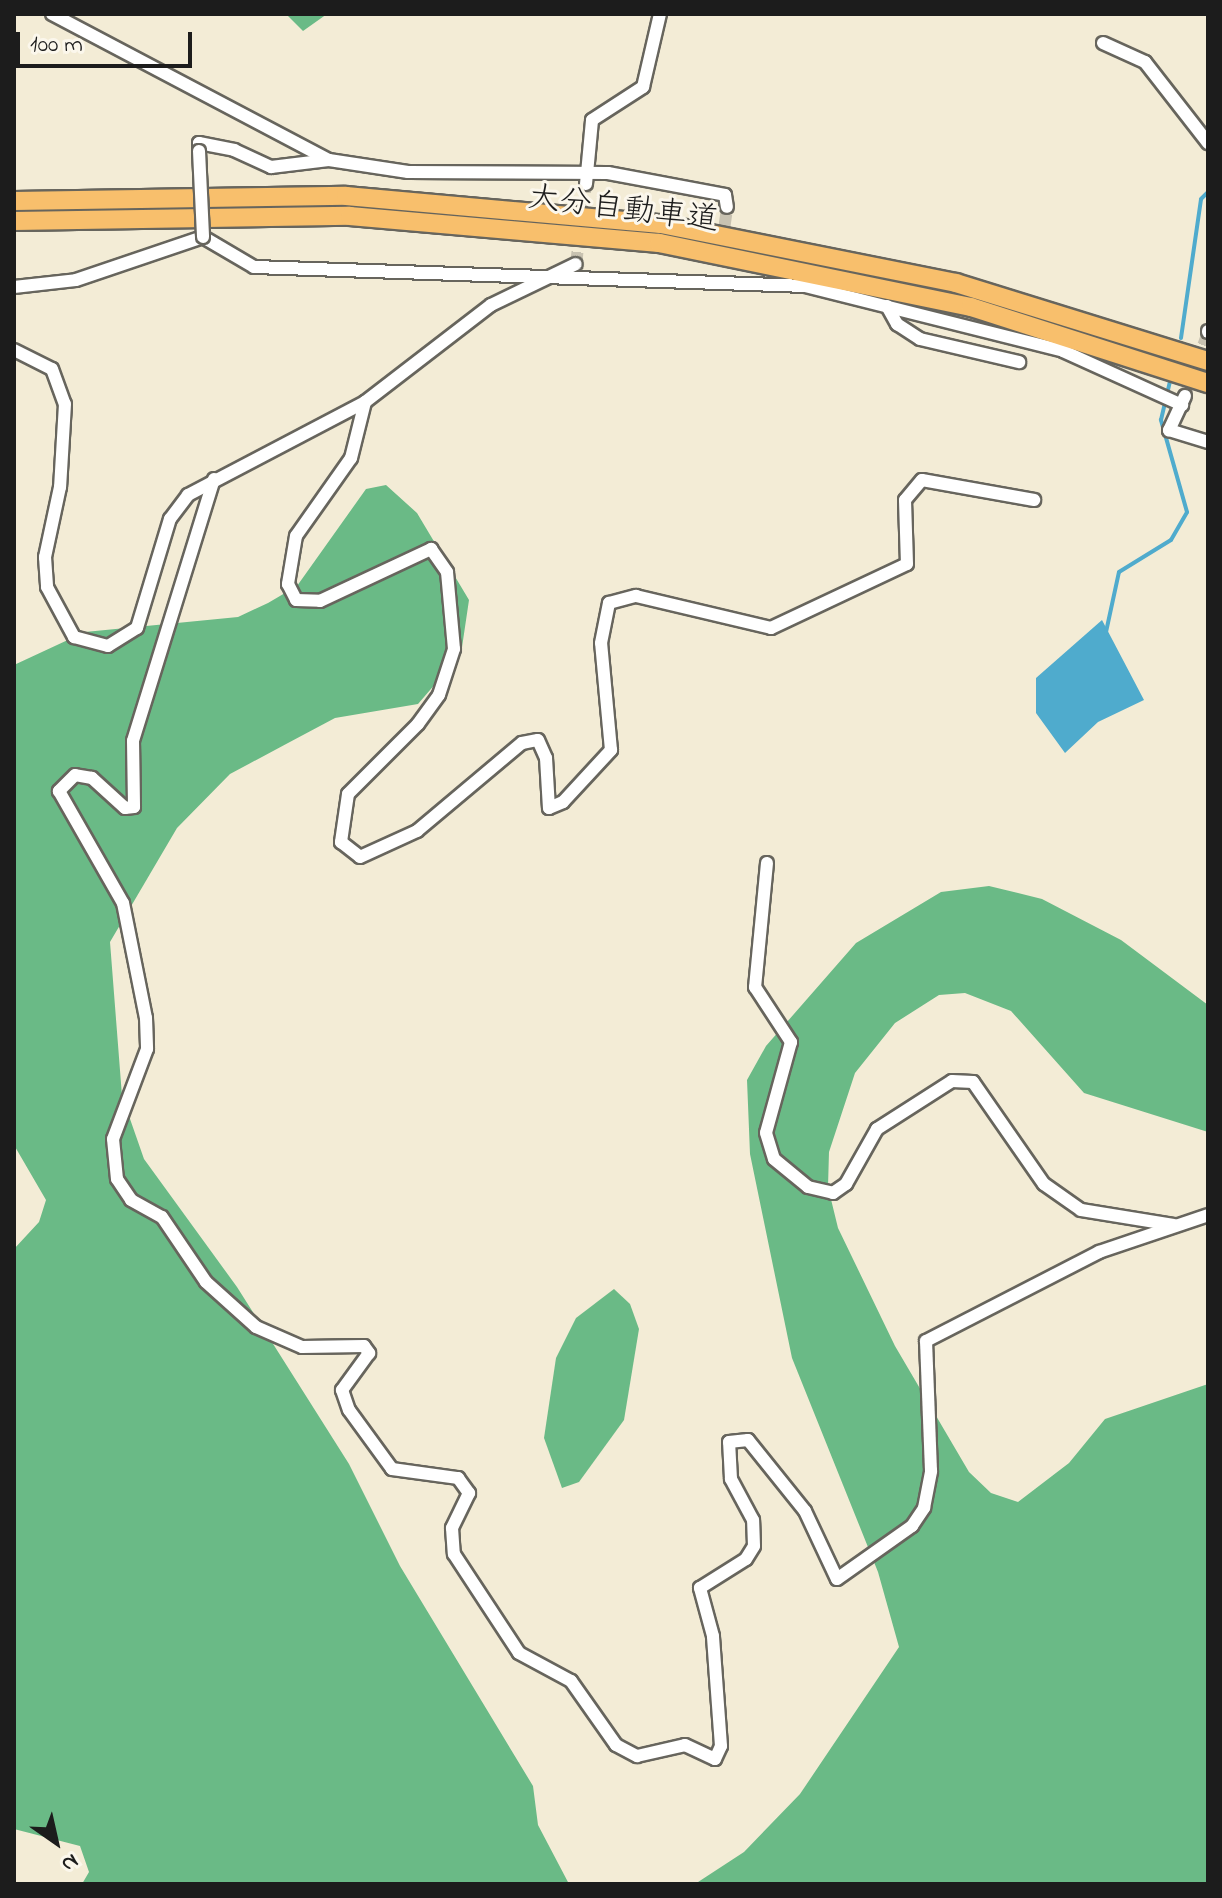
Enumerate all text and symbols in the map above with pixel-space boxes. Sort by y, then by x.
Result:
scale bar [20,16,196,66]
text: 100 m [30,28,83,63]
street label: 大分自動車道 [525,180,721,242]
north arrow [16,1802,96,1882]
text: N [54,1844,85,1879]

